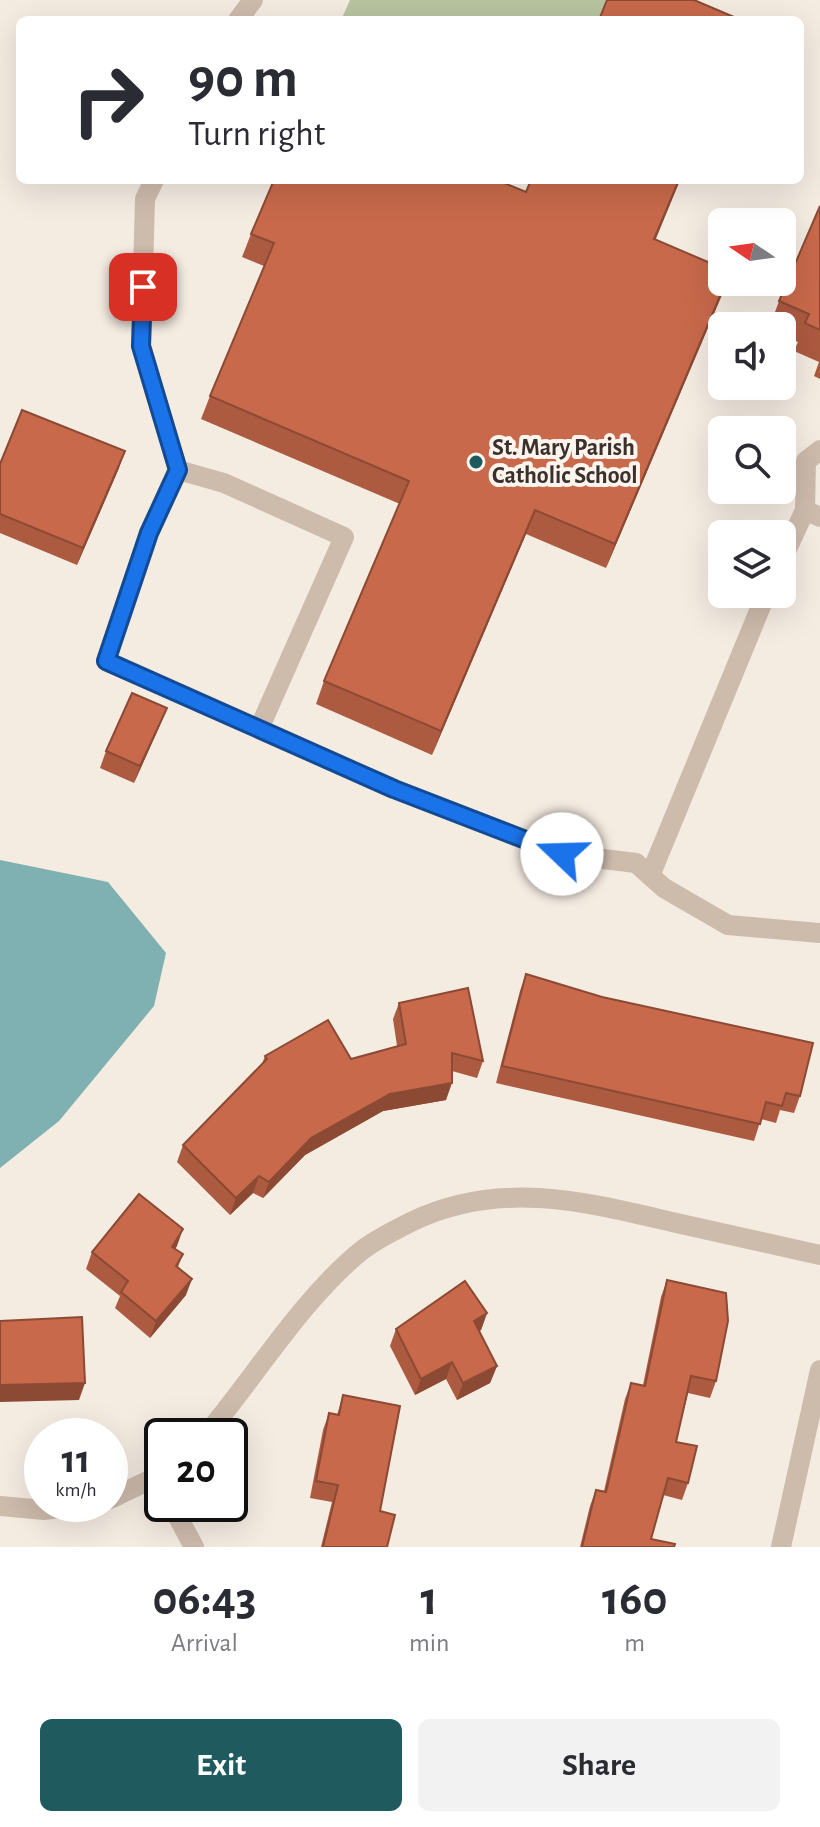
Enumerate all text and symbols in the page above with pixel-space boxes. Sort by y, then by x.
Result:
icon: right [56,48,160,152]
text: 90 m [188,51,298,107]
text: Turn right [188,116,325,152]
north arrow [708,208,796,296]
map controls [708,208,796,608]
pin [109,253,177,321]
icon: arrive [121,265,165,309]
button: sound [708,312,796,400]
button: search [708,416,796,504]
place label: St. Mary Parish Catholic School [492,436,638,488]
marker: St. Mary Parish Catholic School [467,453,485,471]
button: layers [708,520,796,608]
position arrow [520,812,604,896]
speed limit sign: 20 [144,1418,248,1522]
text: 11 [62,1440,90,1480]
text: km/h [55,1480,97,1500]
text: 06:43 [152,1576,257,1624]
text: 1 [421,1576,438,1624]
text: 160 [602,1576,667,1624]
text: Arrival [171,1630,238,1656]
text: min [409,1630,450,1656]
text: m [624,1630,645,1656]
button: Exit [40,1719,402,1811]
button: Share [418,1719,780,1811]

